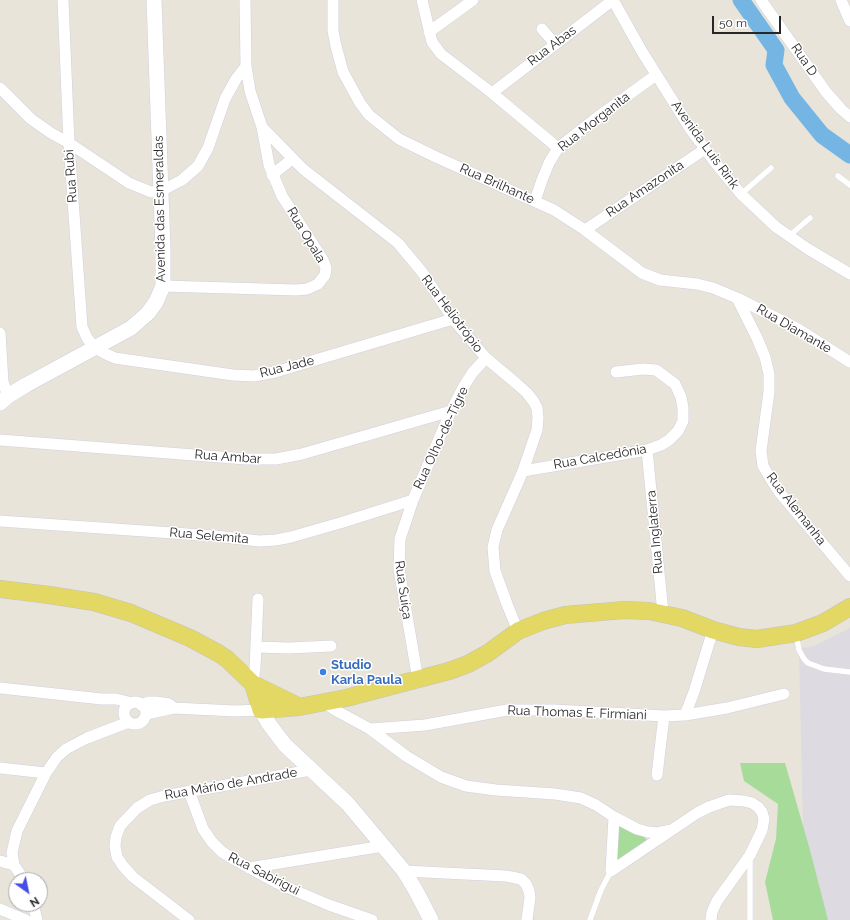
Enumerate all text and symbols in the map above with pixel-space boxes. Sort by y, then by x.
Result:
scale bar [714,8,783,34]
text: 50 m [719,16,747,30]
street label: Rua Abas [525,23,579,69]
street label: Rua D [788,41,820,79]
street label: Rua Morganita [555,89,633,155]
street label: Avenida Luis Rink [668,98,742,192]
street label: Avenida das Esmeraldas [151,136,169,282]
street label: Rua Rubi [61,149,81,203]
street label: Rua Amazonita [603,157,687,221]
street label: Rua Brilhante [457,161,537,207]
street label: Rua Opala [283,204,329,266]
street label: Rua Heliotrópio [418,272,486,356]
street label: Rua Diamante [754,301,834,357]
street label: Rua Jade [258,353,316,381]
street label: Rua Olho-de-Tigre [410,384,472,492]
street label: Rua Calcedônia [552,441,648,473]
street label: Rua Ambar [194,447,262,467]
street label: Rua Alemanha [763,470,829,548]
street label: Rua Inglaterra [644,489,666,575]
street label: Rua Selemita [169,525,249,547]
street label: Rua Suíça [391,560,415,620]
place label: Studio Karla Paula [331,657,402,688]
marker: Studio Karla Paula [318,667,328,677]
street label: Rua Thomas E. Firmiani [507,703,647,723]
street label: Rua Mário de Andrade [164,765,298,803]
street label: Rua Sabirigui [226,849,302,899]
north arrow [8,872,48,912]
text: N [27,894,41,909]

